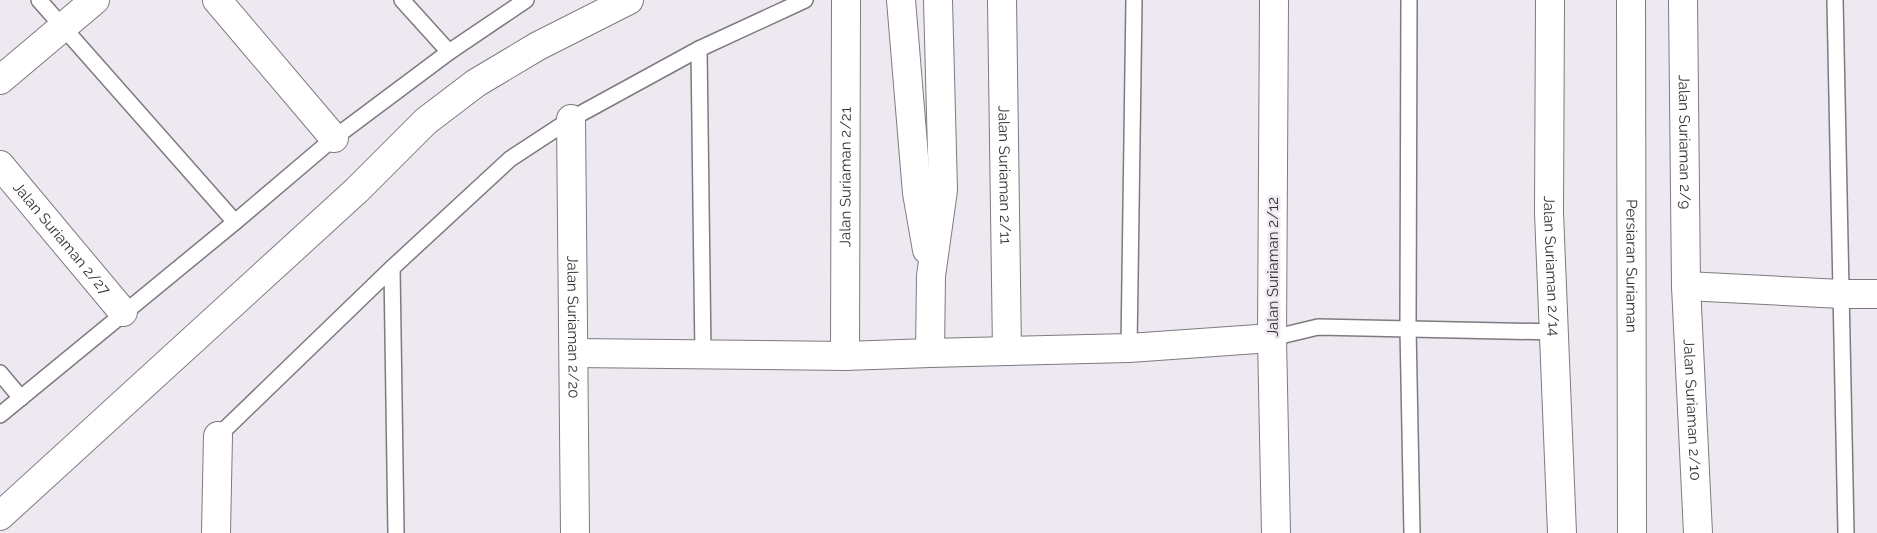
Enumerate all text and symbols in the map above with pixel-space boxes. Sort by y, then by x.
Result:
street label: Jalan Suriaman 2/9 [1675,75,1694,210]
street label: Jalan Suriaman 2/11 [995,105,1014,245]
street label: Jalan Suriaman 2/21 [836,106,855,247]
street label: Jalan Suriaman 2/27 [9,178,114,299]
street label: Jalan Suriaman 2/14 [1540,196,1563,337]
street label: Jalan Suriaman 2/12 [1264,197,1282,337]
street label: Persiaran Suriaman [1622,199,1641,333]
street label: Jalan Suriaman 2/20 [563,255,583,399]
street label: Jalan Suriaman 2/10 [1680,339,1704,481]

